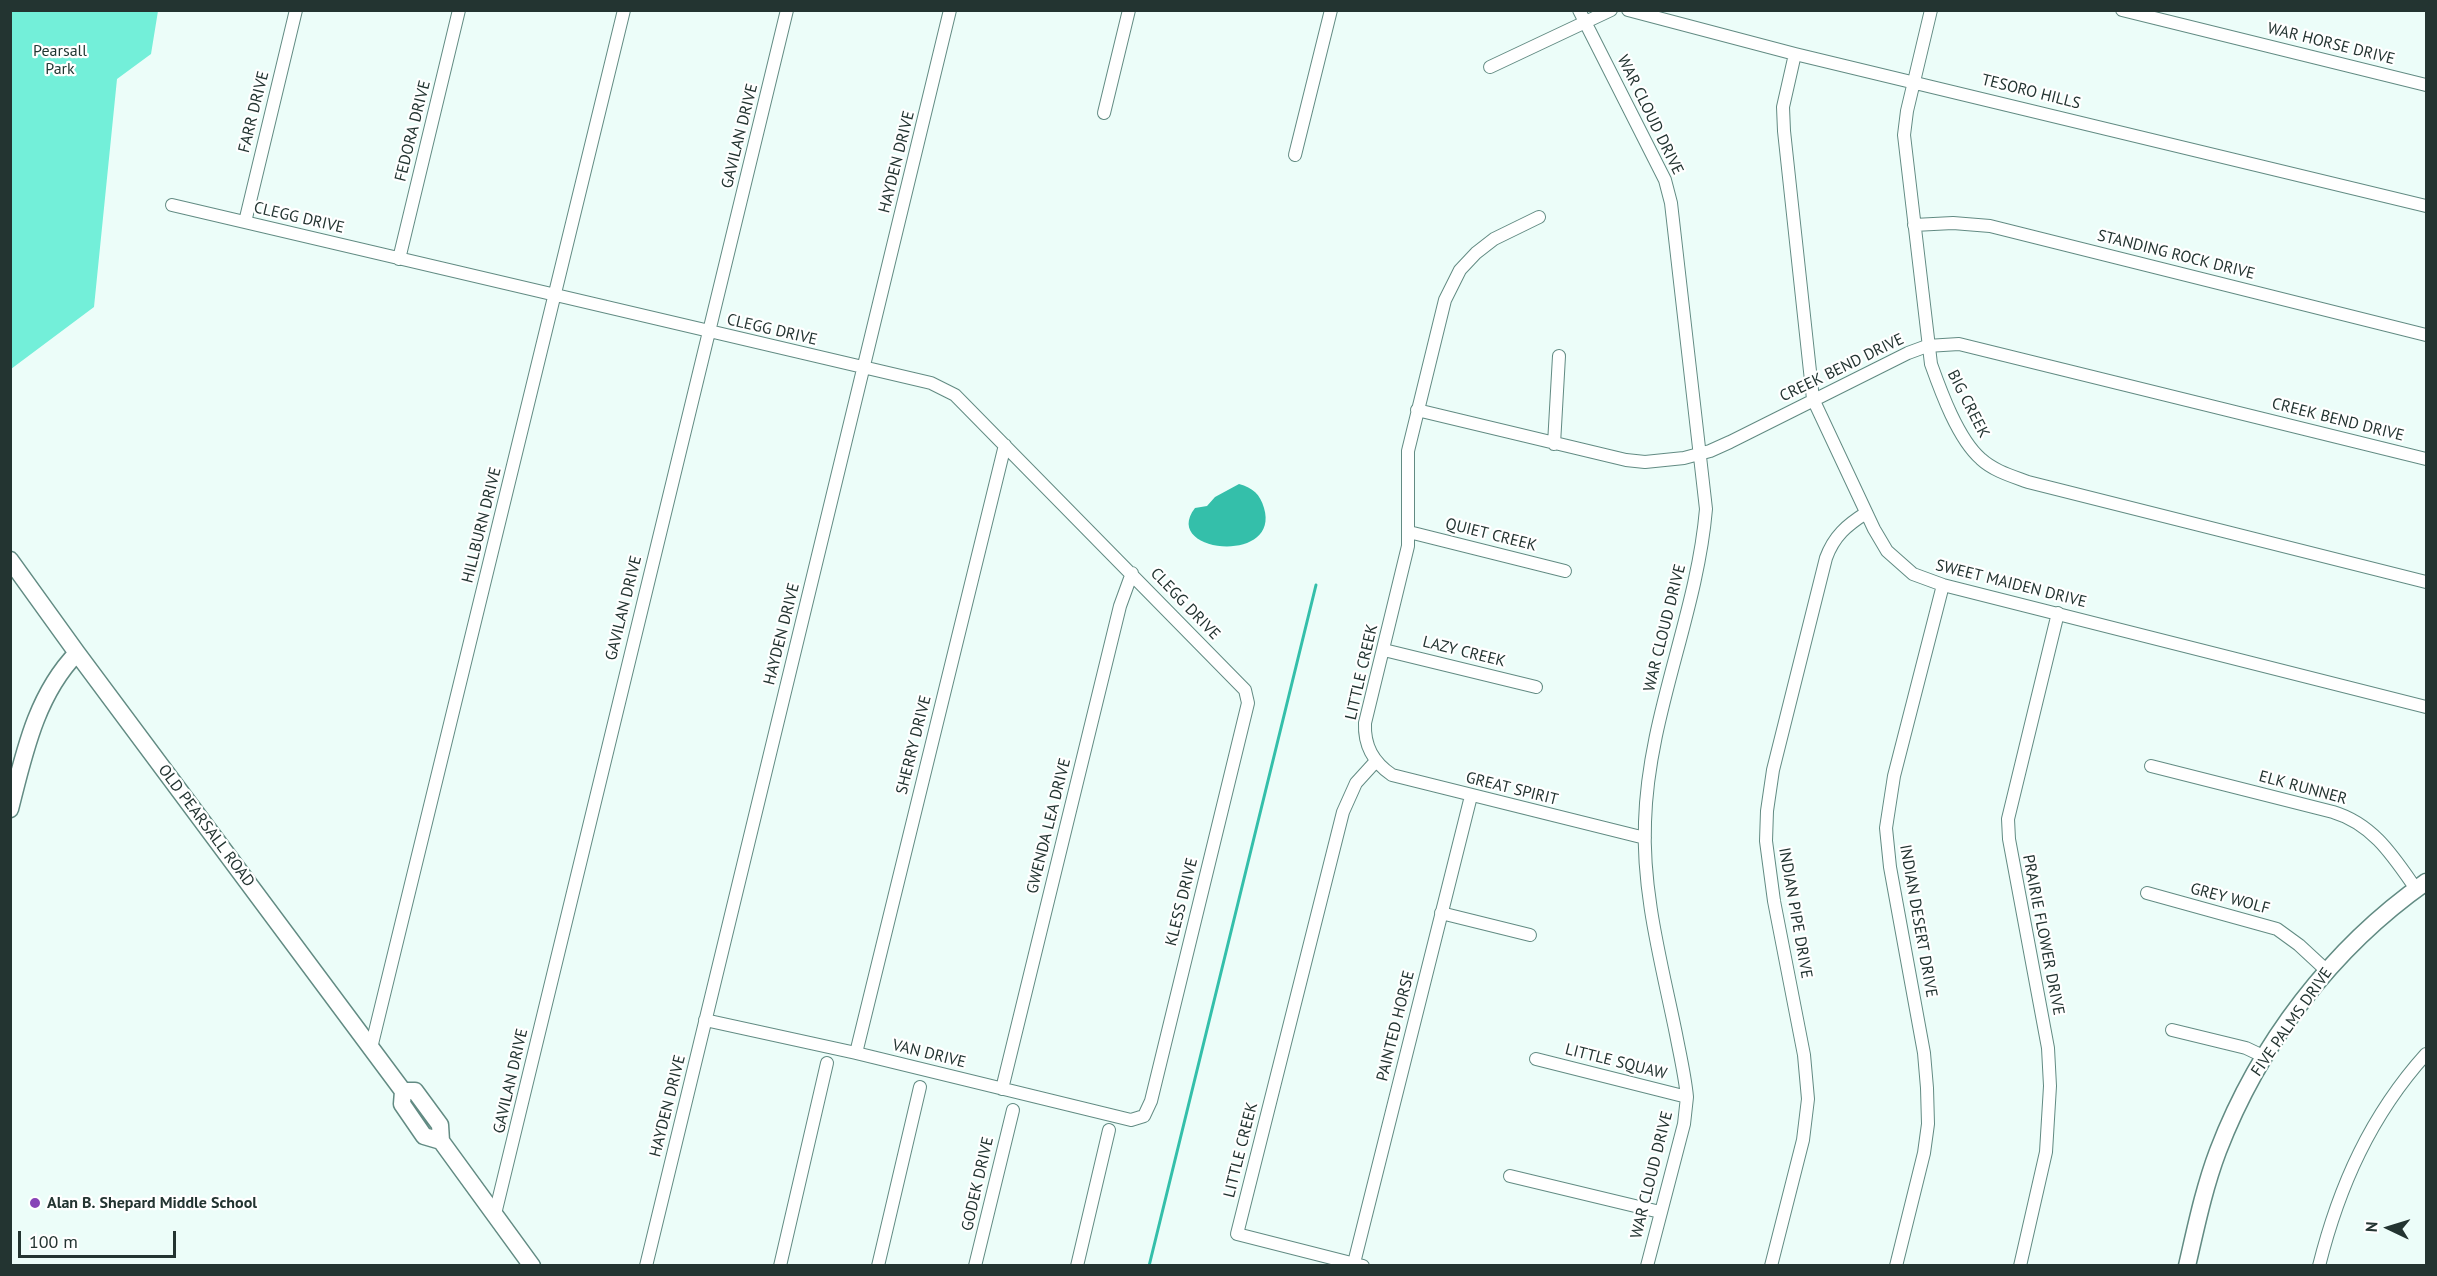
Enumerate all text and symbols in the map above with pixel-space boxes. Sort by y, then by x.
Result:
street label: WAR HORSE DRIVE [2265,19,2397,69]
park label: Pearsall Park [33,41,87,79]
street label: WAR CLOUD DRIVE [1613,52,1687,178]
street label: FARR DRIVE [235,69,273,155]
street label: TESORO HILLS [1979,70,2083,114]
street label: FEDORA DRIVE [391,79,435,183]
street label: GAVILAN DRIVE [718,82,762,190]
street label: HAYDEN DRIVE [875,109,919,215]
street label: CLEGG DRIVE [252,198,346,238]
street label: STANDING ROCK DRIVE [2095,226,2257,284]
street label: CLEGG DRIVE [725,310,819,350]
street label: CREEK BEND DRIVE [1777,330,1907,406]
street label: BIG CREEK [1943,367,1993,441]
street label: CREEK BEND DRIVE [2270,394,2406,446]
street label: HILLBURN DRIVE [458,465,506,585]
street label: QUIET CREEK [1443,514,1539,556]
street label: GAVILAN DRIVE [602,554,646,662]
street label: SWEET MAIDEN DRIVE [1933,556,2089,612]
street label: WAR CLOUD DRIVE [1640,562,1690,694]
street label: CLEGG DRIVE [1146,564,1224,644]
street label: HAYDEN DRIVE [760,581,804,687]
street label: LITTLE CREEK [1342,622,1382,722]
street label: LAZY CREEK [1421,632,1507,672]
street label: SHERRY DRIVE [892,693,936,797]
street label: GWENDA LEA DRIVE [1023,756,1075,896]
street label: OLD PEARSALL ROAD [154,761,258,891]
street label: ELK RUNNER [2257,767,2349,809]
street label: GREAT SPIRIT [1464,768,1560,810]
street label: INDIAN DESERT DRIVE [1895,843,1941,999]
street label: INDIAN PIPE DRIVE [1774,846,1816,980]
street label: PRAIRIE FLOWER DRIVE [2018,853,2068,1017]
street label: KLESS DRIVE [1162,856,1202,948]
street label: GREY WOLF [2188,879,2272,919]
street label: FIVE PALMS DRIVE [2247,964,2337,1080]
street label: PAINTED HORSE [1373,969,1419,1083]
street label: GAVILAN DRIVE [490,1027,532,1135]
street label: VAN DRIVE [890,1036,968,1072]
street label: LITTLE SQUAW [1563,1040,1669,1084]
street label: HAYDEN DRIVE [646,1053,690,1159]
street label: LITTLE CREEK [1220,1100,1262,1200]
street label: WAR CLOUD DRIVE [1627,1109,1677,1241]
street label: GODEK DRIVE [958,1135,998,1233]
place label: Alan B. Shepard Middle School [47,1193,257,1213]
marker: Alan B. Shepard Middle School [28,1196,42,1210]
north arrow [2359,1198,2419,1258]
scale bar [21,1219,178,1257]
text: N [2361,1221,2381,1233]
text: 100 m [29,1230,78,1253]

